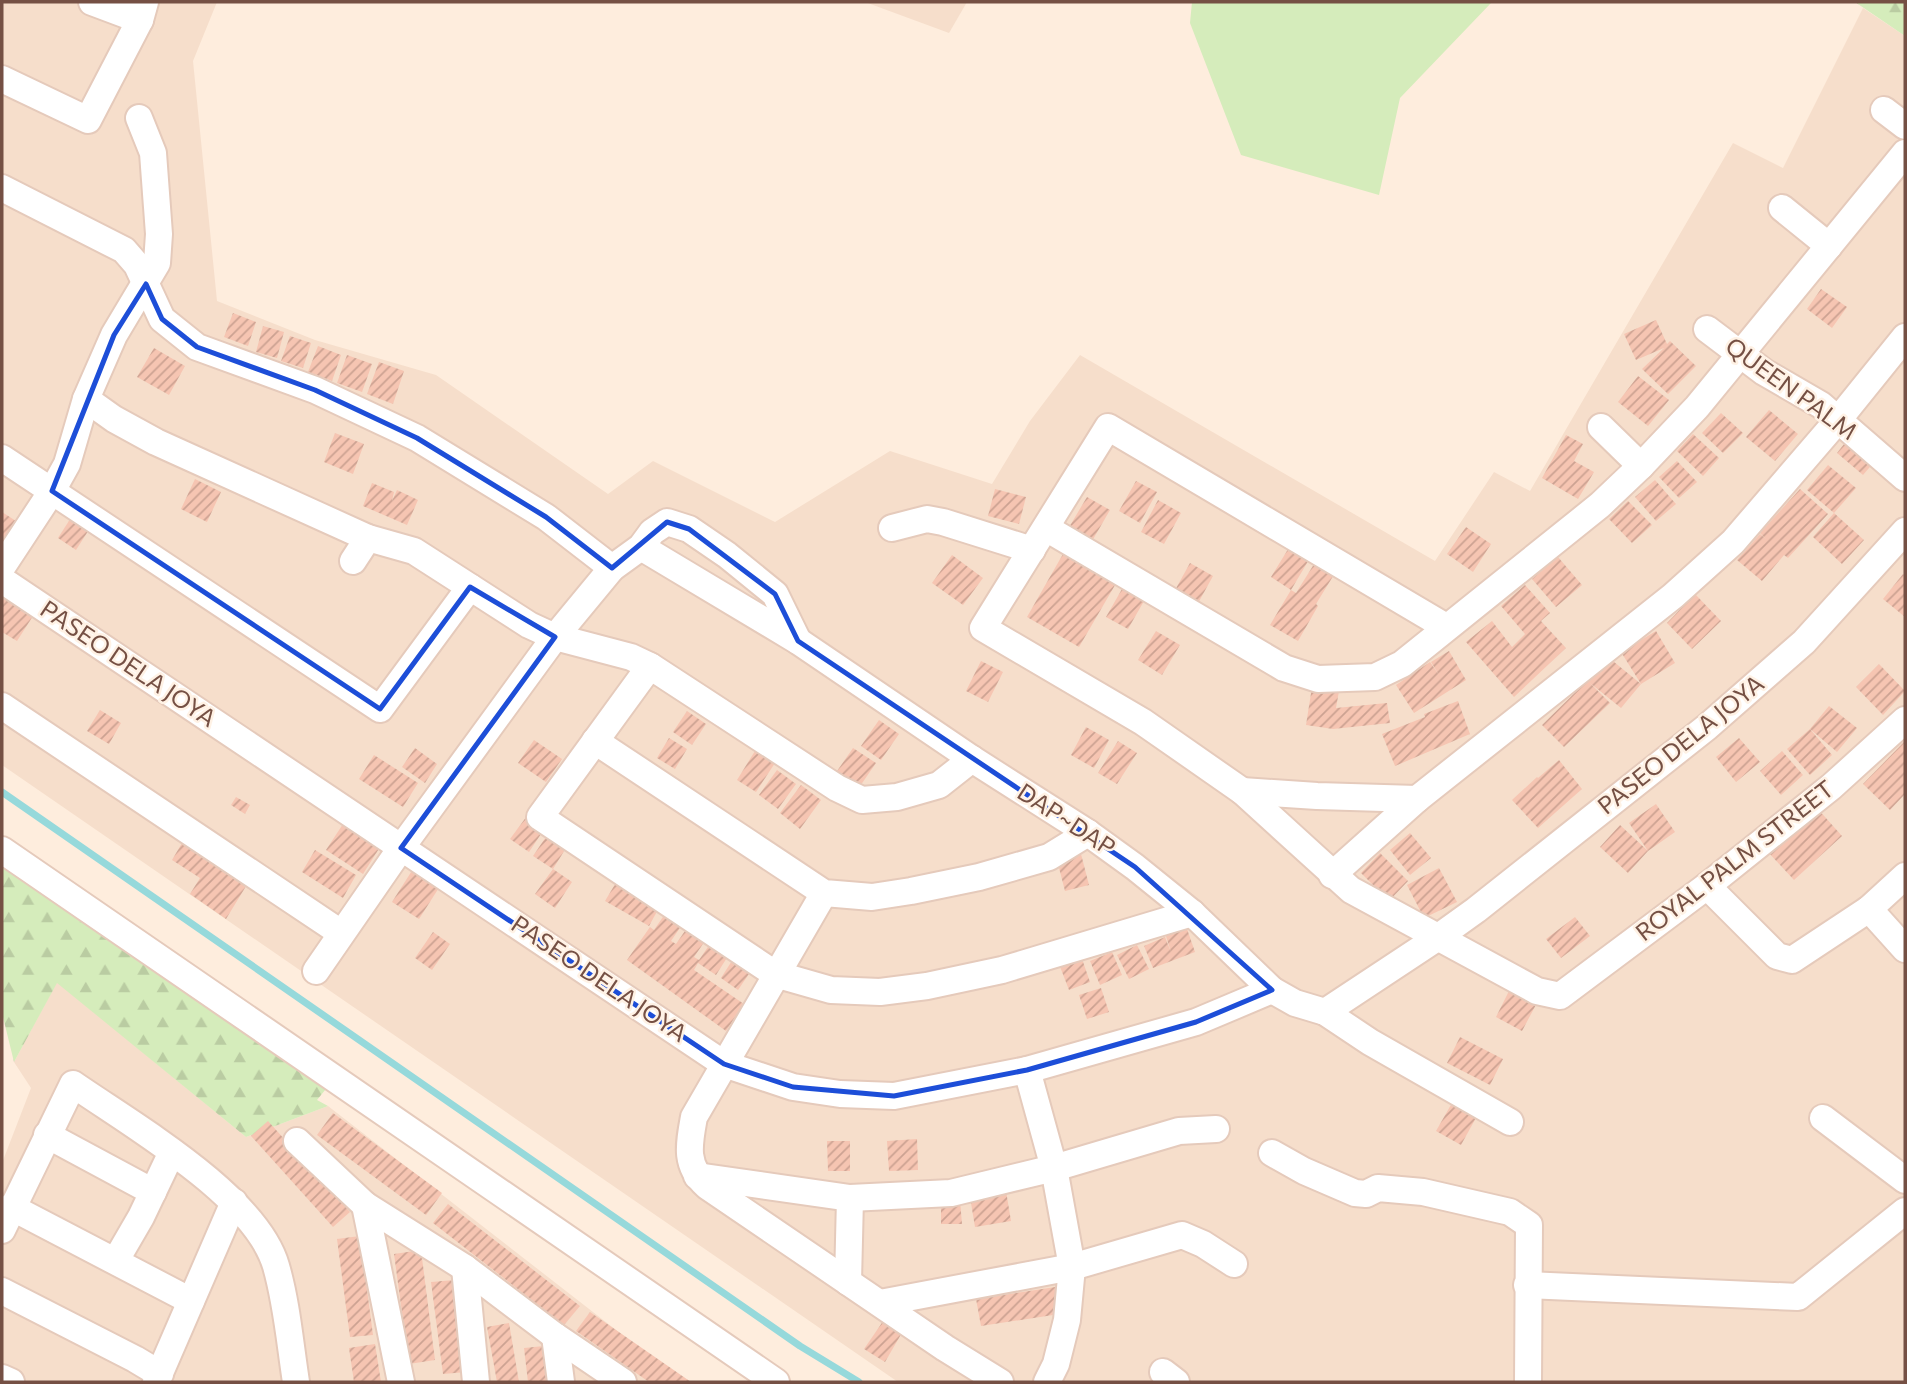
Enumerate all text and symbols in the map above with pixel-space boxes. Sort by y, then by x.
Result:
street label: QUEEN PALM [1720,330,1863,445]
street label: PASEO DELA JOYA [36,593,222,732]
street label: PASEO DELA JOYA [1591,668,1769,820]
street label: ROYAL PALM STREET [1629,773,1839,946]
street label: DAP~DAP [1012,776,1121,861]
street label: PASEO DELA JOYA [507,908,693,1047]

